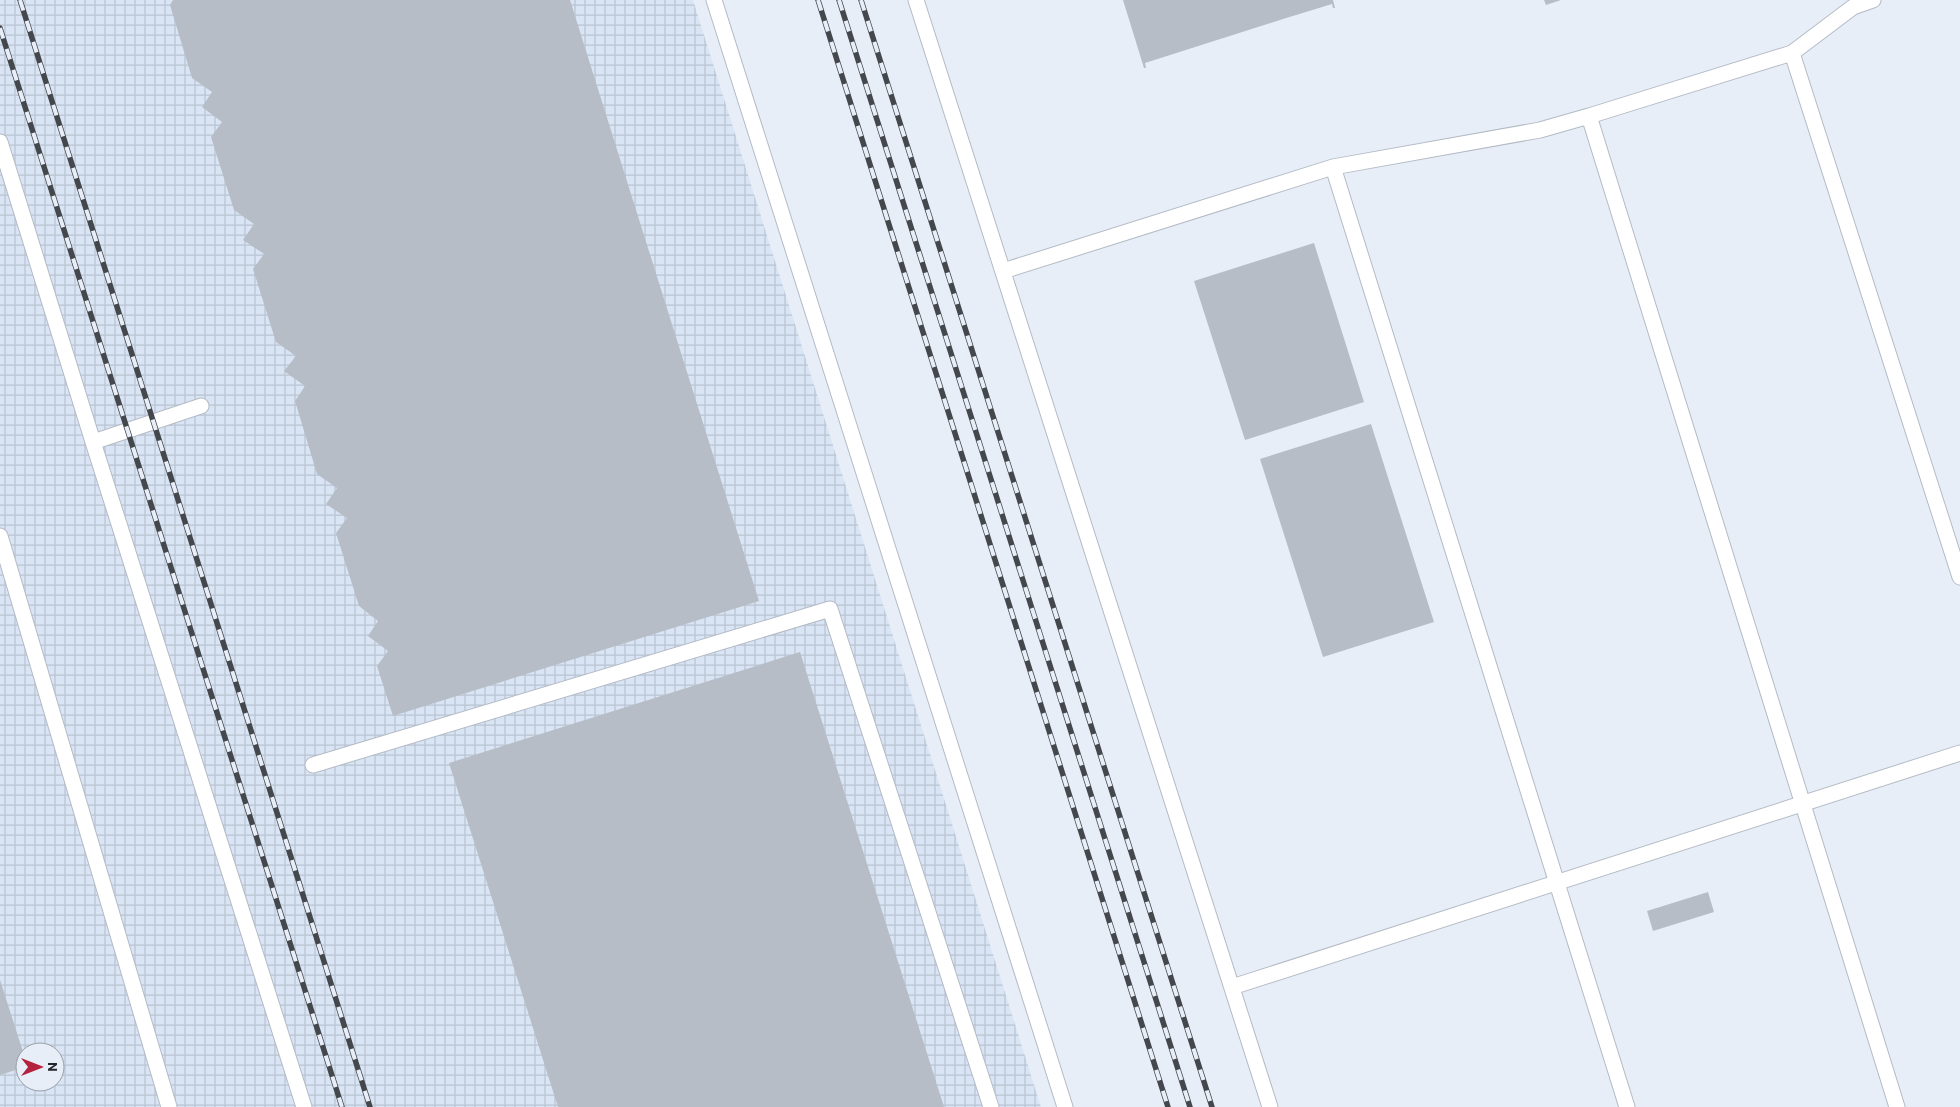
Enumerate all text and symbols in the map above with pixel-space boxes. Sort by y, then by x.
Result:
north arrow [15,1042,65,1092]
text: N [45,1062,62,1072]

